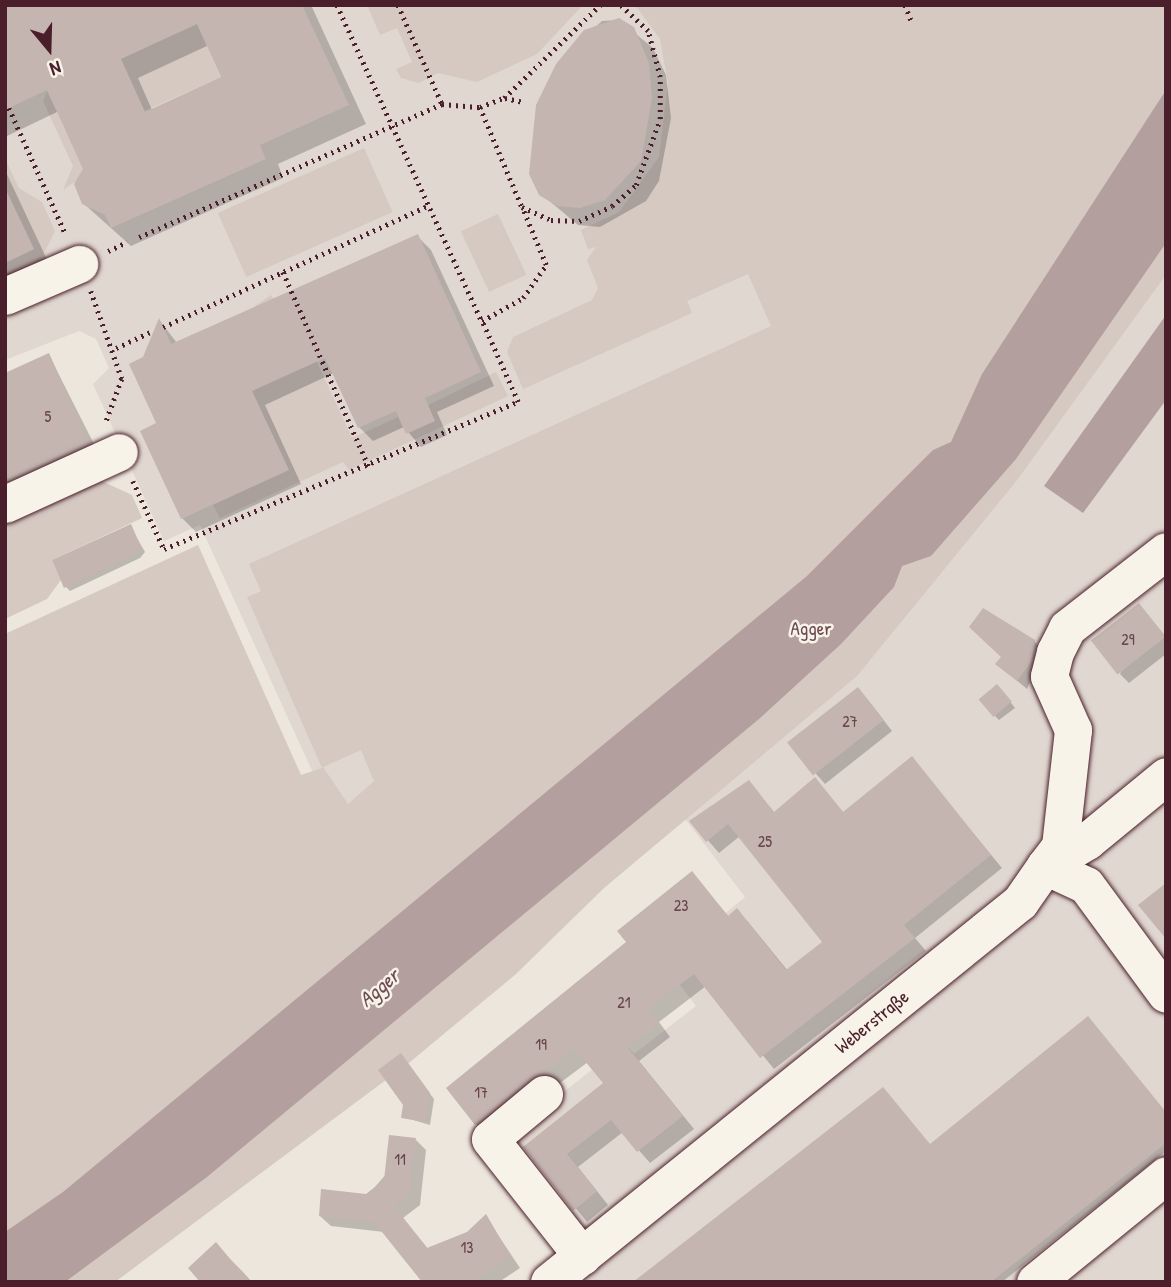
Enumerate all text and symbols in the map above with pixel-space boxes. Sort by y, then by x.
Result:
north arrow [14,14,84,84]
text: N [47,55,65,83]
house number: 5 [45,406,51,426]
park label: Agger [790,618,832,640]
house number: 29 [1121,629,1135,649]
house number: 27 [842,711,858,731]
house number: 25 [758,831,772,851]
house number: 23 [674,895,688,915]
water label: Agger [354,964,404,1012]
street label: Weberstraße [831,985,913,1059]
house number: 21 [617,992,631,1012]
house number: 19 [535,1034,547,1054]
house number: 17 [474,1082,488,1102]
house number: 11 [394,1149,406,1169]
house number: 13 [461,1237,473,1257]

